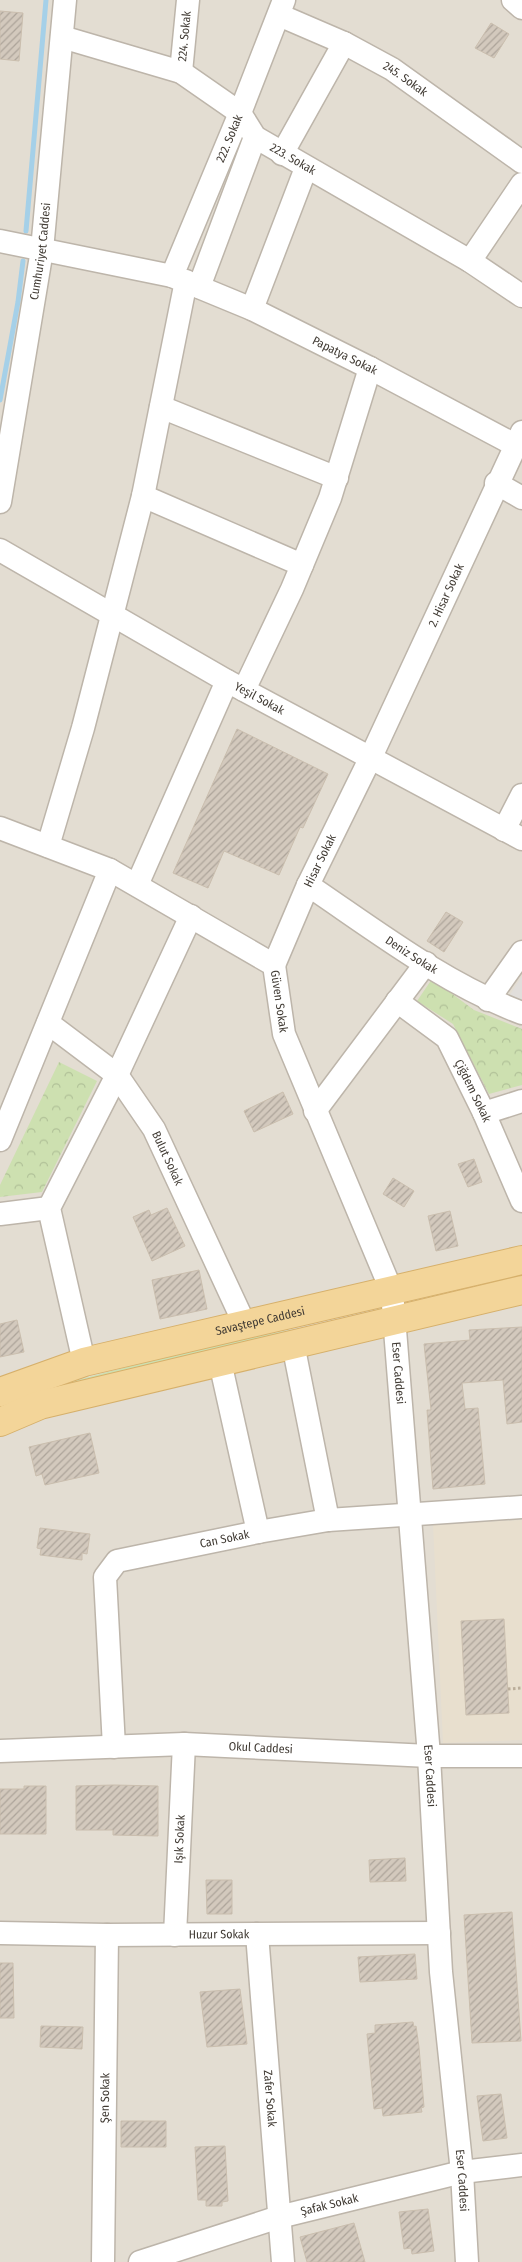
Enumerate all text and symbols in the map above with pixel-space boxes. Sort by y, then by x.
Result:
street label: 224. Sokak [175,10,194,62]
street label: 245. Sokak [381,59,431,99]
street label: 222. Sokak [213,112,246,164]
street label: 223. Sokak [268,140,319,178]
street label: Cumhuriyet Caddesi [27,202,53,301]
street label: Papatya Sokak [310,333,380,378]
street label: 2. Hisar Sokak [425,561,467,629]
street label: Yeşil Sokak [232,679,287,718]
street label: Hisar Sokak [301,831,339,890]
street label: Deniz Sokak [383,933,440,977]
street label: Güven Sokak [268,969,291,1034]
street label: Çiğdem Sokak [452,1057,494,1125]
street label: Bulut Sokak [149,1129,186,1188]
street label: Savaştepe Caddesi [214,1304,306,1338]
street label: Eser Caddesi [389,1341,408,1405]
street label: Can Sokak [199,1527,251,1551]
street label: Okul Caddesi [228,1739,293,1756]
street label: Eser Caddesi [421,1744,439,1807]
street label: Işık Sokak [171,1814,188,1864]
street label: Huzur Sokak [189,1927,250,1942]
street label: Zafer Sokak [261,2069,279,2128]
street label: Şen Sokak [98,2072,112,2123]
street label: Eser Caddesi [453,2149,471,2212]
street label: Şafak Sokak [299,2191,360,2218]

